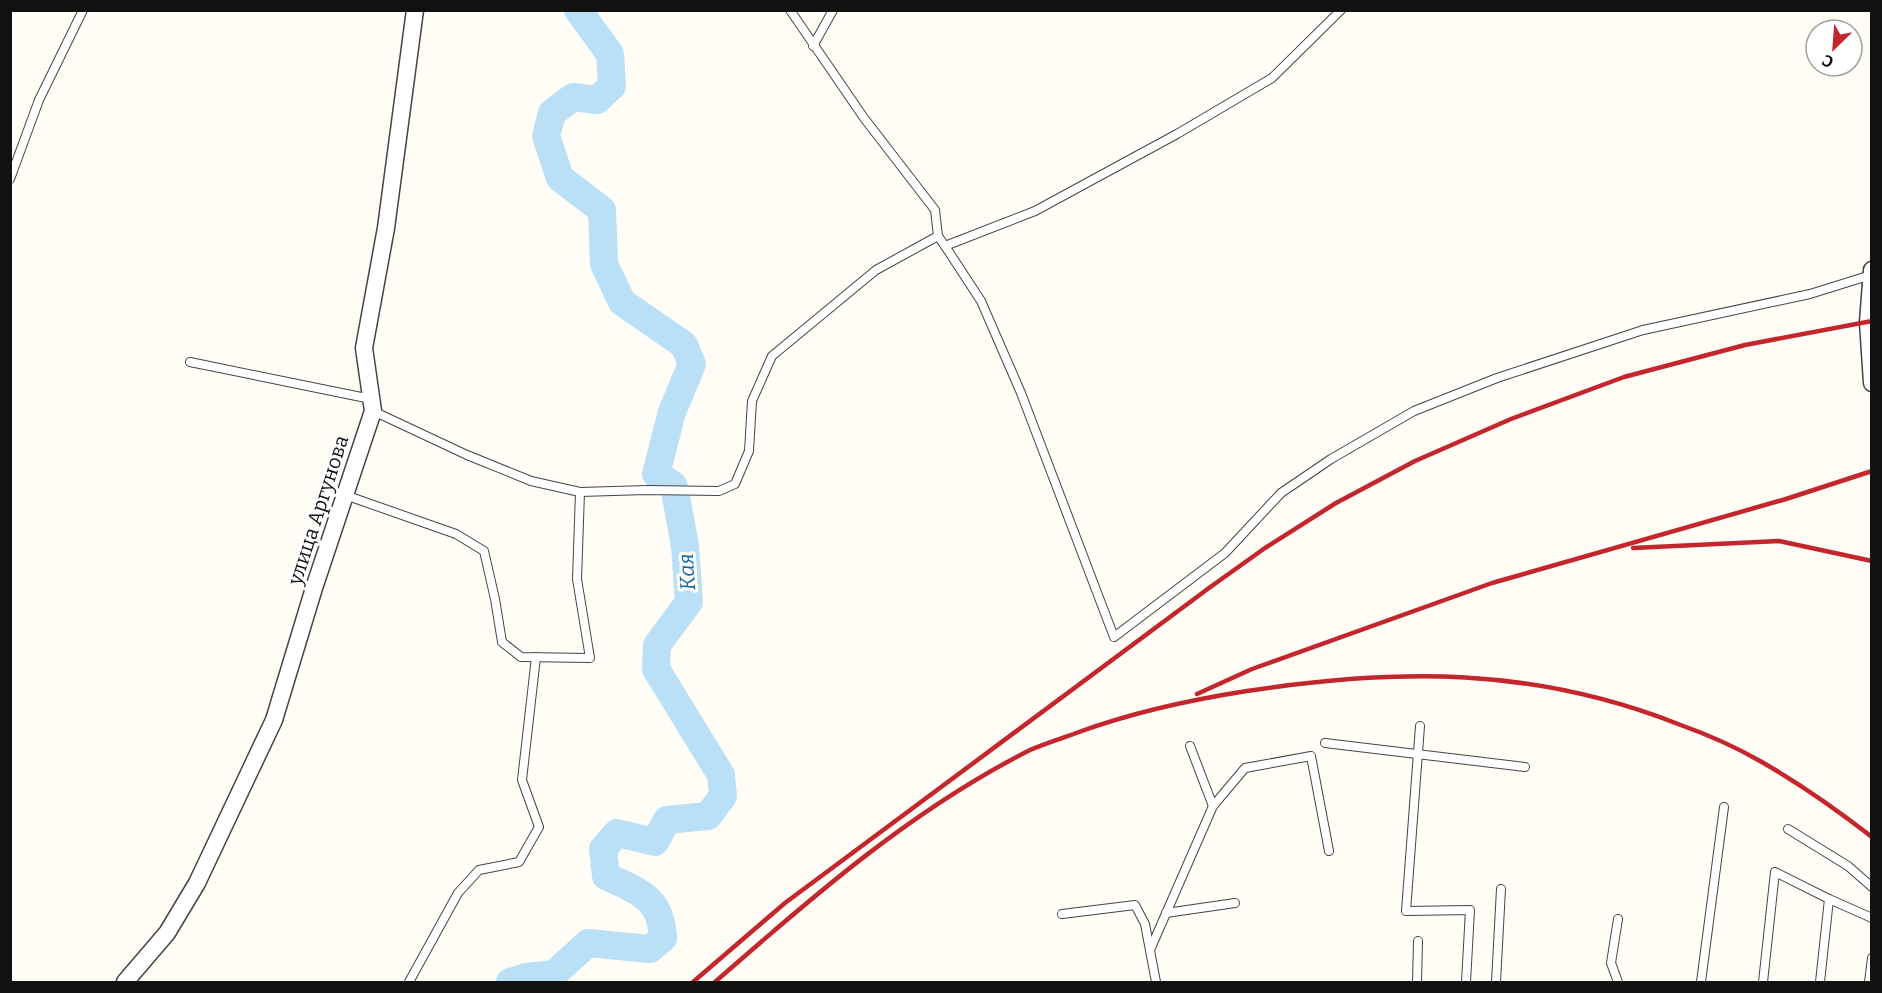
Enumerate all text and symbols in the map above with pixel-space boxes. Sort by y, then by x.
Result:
north arrow [1804,18,1864,78]
text: С [1819,50,1836,72]
street label: улица Аргунова [282,432,354,589]
water label: Кая [673,553,701,591]

